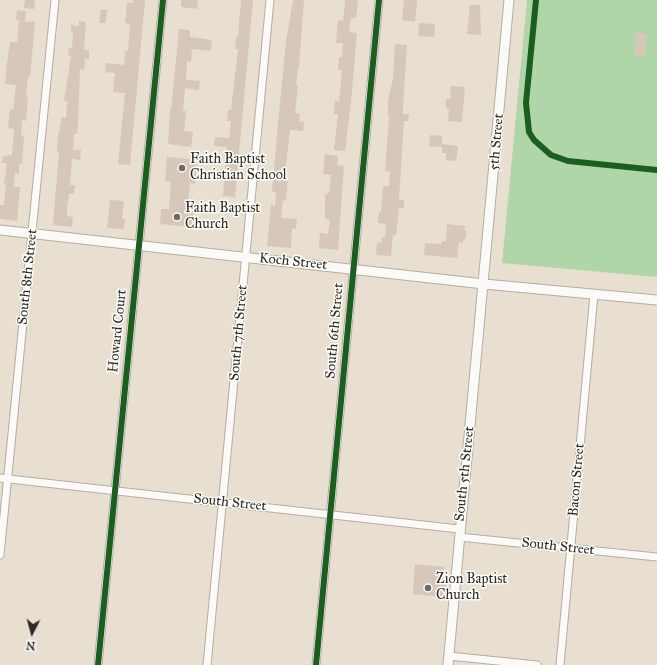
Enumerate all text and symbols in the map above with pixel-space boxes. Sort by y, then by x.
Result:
street label: 5th Street [486,113,508,171]
place label: Faith Baptist Christian School [190,152,287,184]
marker: Faith Baptist Christian School [177,163,187,173]
place label: Faith Baptist Church [185,201,260,234]
marker: Faith Baptist Church [172,212,182,222]
street label: South 8th Street [15,228,41,326]
street label: Koch Street [258,250,328,274]
street label: South 6th Street [322,282,348,380]
street label: South 7th Street [226,284,252,382]
street label: Howard Court [105,289,131,373]
street label: South 5th Street [452,426,478,522]
street label: Bacon Street [565,443,589,517]
street label: South Street [193,491,267,515]
street label: South Street [521,535,595,559]
place label: Zion Baptist Church [436,572,507,604]
marker: Zion Baptist Church [423,583,433,593]
north arrow [12,613,52,653]
text: N [25,638,36,652]

